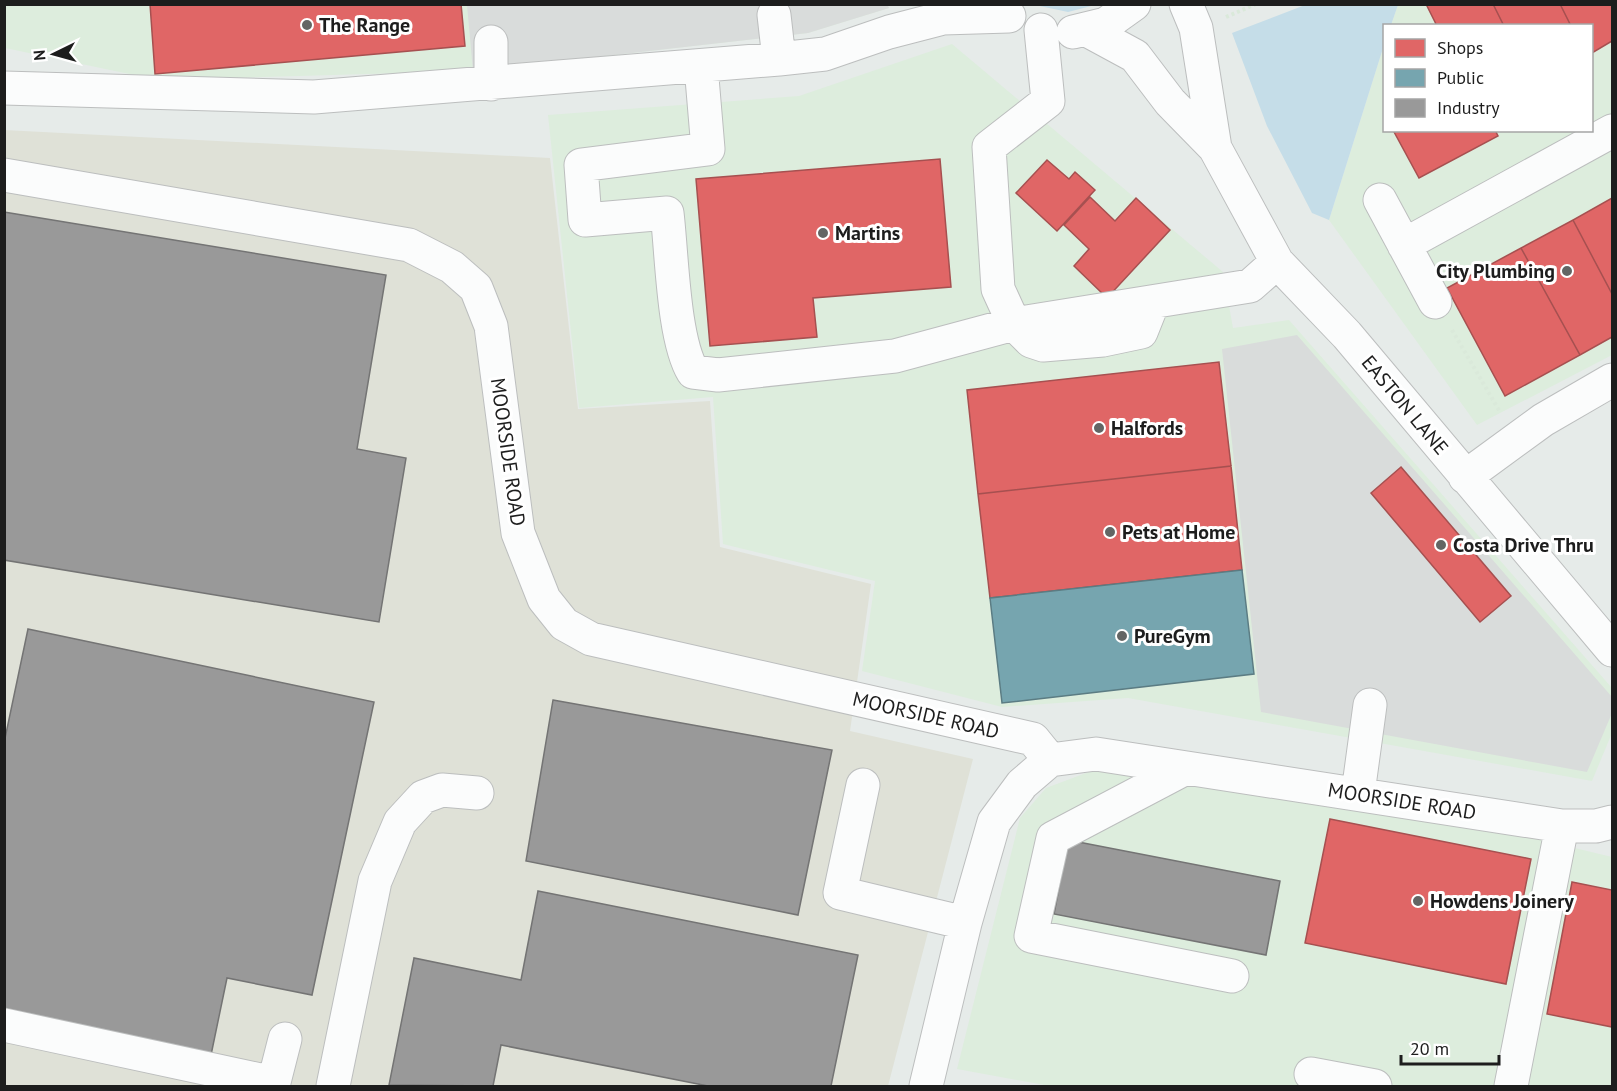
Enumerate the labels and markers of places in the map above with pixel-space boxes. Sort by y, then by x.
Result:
place label: The Range [319,12,410,38]
marker: The Range [300,18,314,32]
place label: Martins [835,220,900,246]
marker: Martins [816,226,830,240]
place label: City Plumbing [1436,258,1555,284]
marker: City Plumbing [1560,264,1574,278]
place label: Halfords [1111,415,1183,441]
marker: Halfords [1092,421,1106,435]
place label: Pets at Home [1122,519,1235,545]
marker: Pets at Home [1103,525,1117,539]
place label: Costa Drive Thru [1453,532,1594,558]
marker: Costa Drive Thru [1434,538,1448,552]
place label: PureGym [1134,623,1211,649]
marker: PureGym [1115,629,1129,643]
place label: Howdens Joinery [1430,888,1574,914]
marker: Howdens Joinery [1411,894,1425,908]

